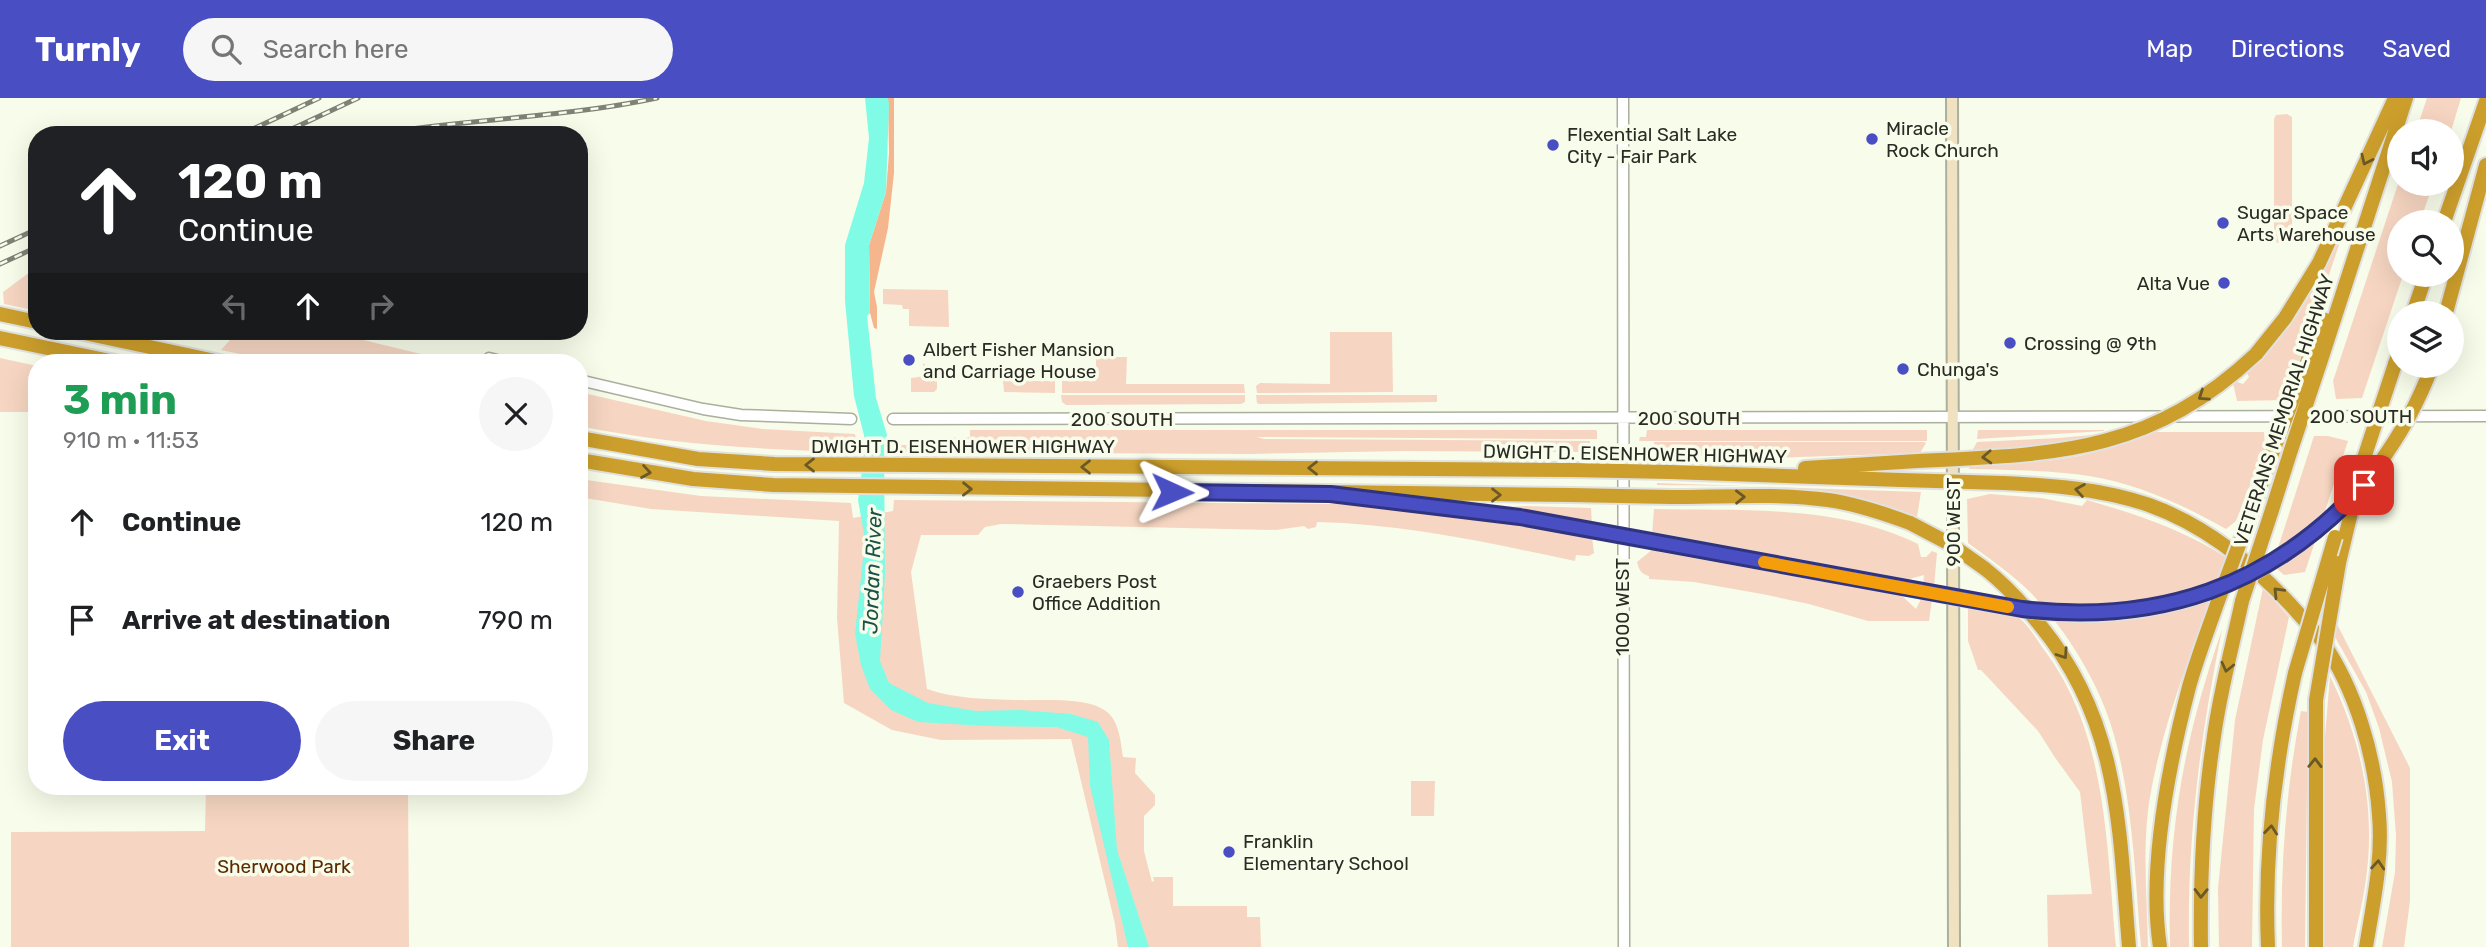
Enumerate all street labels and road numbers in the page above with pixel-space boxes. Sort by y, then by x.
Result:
street label: VETERANS MEMORIAL HIGHWAY [2229,271,2339,549]
street label: 200 SOUTH [2310,405,2412,428]
street label: 200 SOUTH [1638,407,1740,430]
street label: 200 SOUTH [1071,408,1173,431]
street label: DWIGHT D. EISENHOWER HIGHWAY [811,435,1115,458]
street label: DWIGHT D. EISENHOWER HIGHWAY [1483,440,1787,468]
street label: 900 WEST [1942,477,1965,567]
street label: 1000 WEST [1611,558,1634,656]

